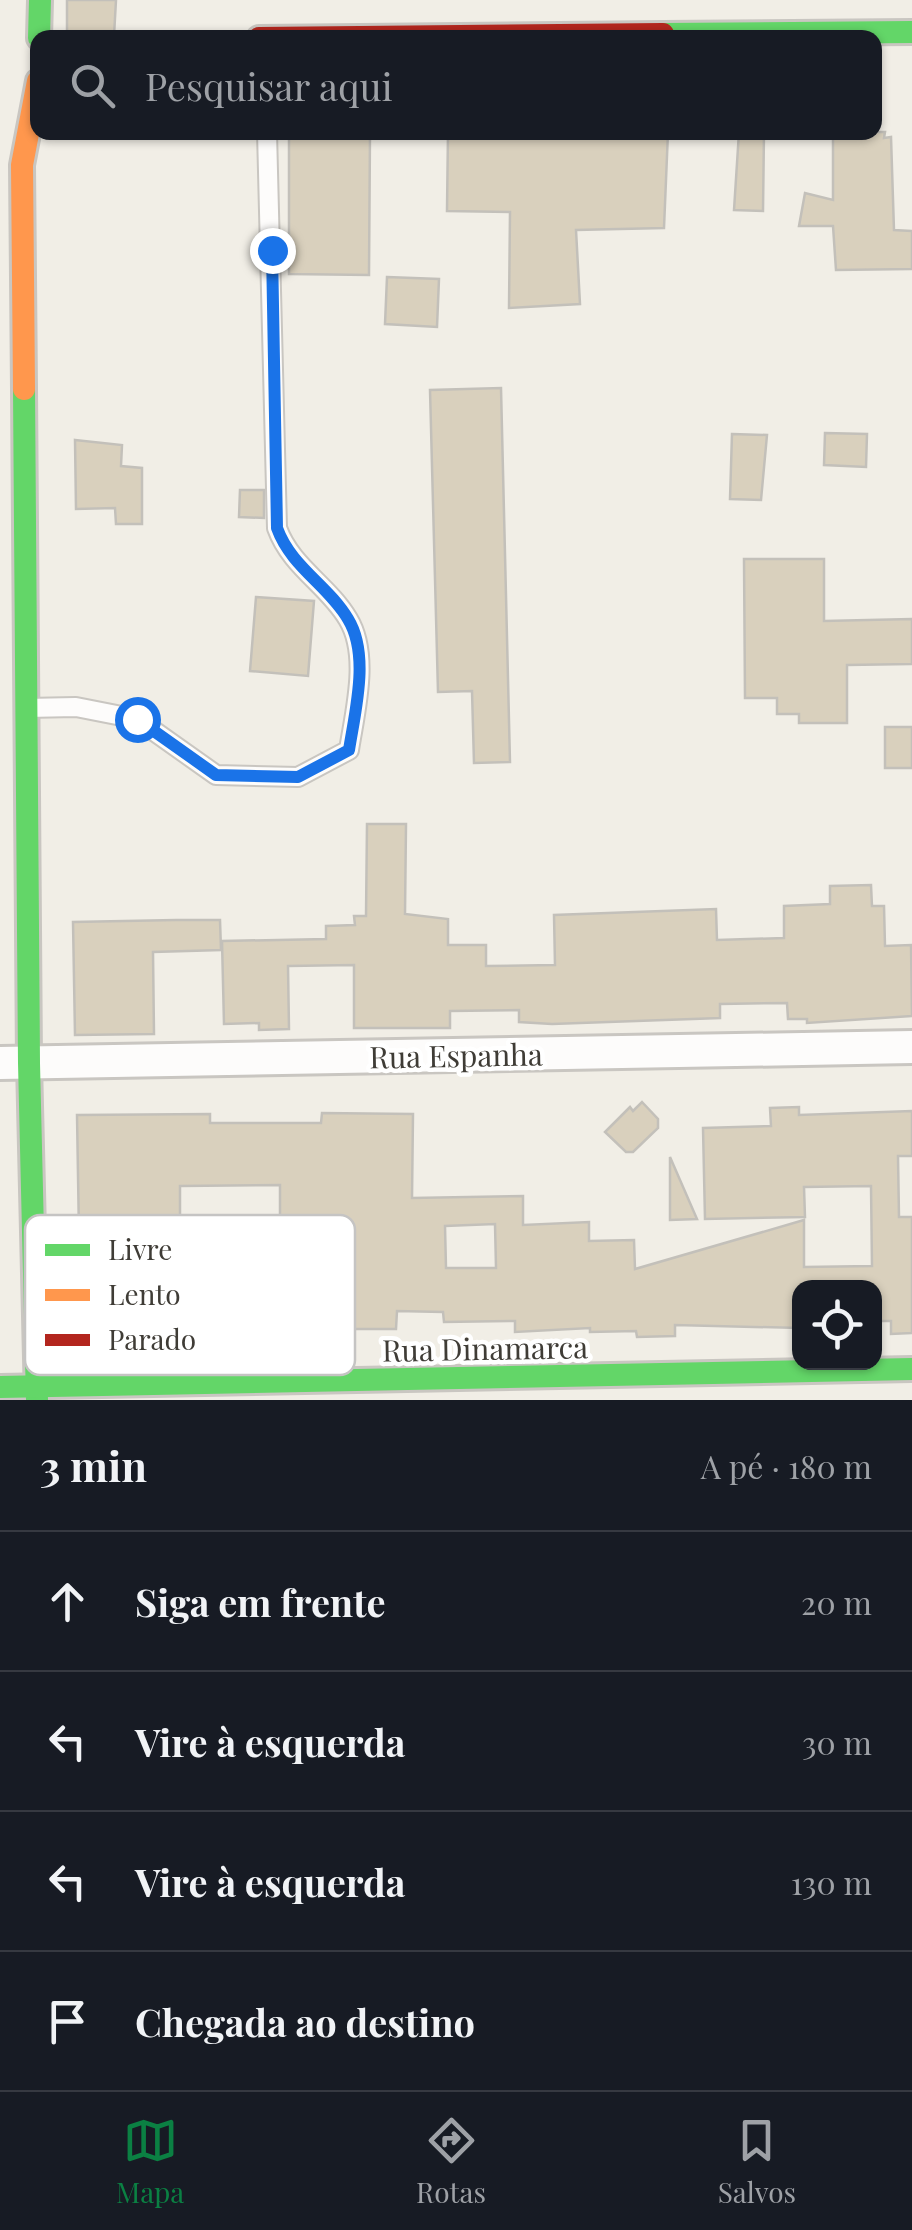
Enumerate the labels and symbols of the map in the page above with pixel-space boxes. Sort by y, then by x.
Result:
route end [250,228,296,274]
route start [115,697,161,743]
street label: Rua Espanha [369,1033,543,1077]
legend [25,1215,355,1375]
text: Livre [108,1230,172,1267]
text: Lento [108,1275,181,1312]
text: Parado [108,1320,196,1357]
street label: Rua Dinamarca [382,1326,588,1370]

